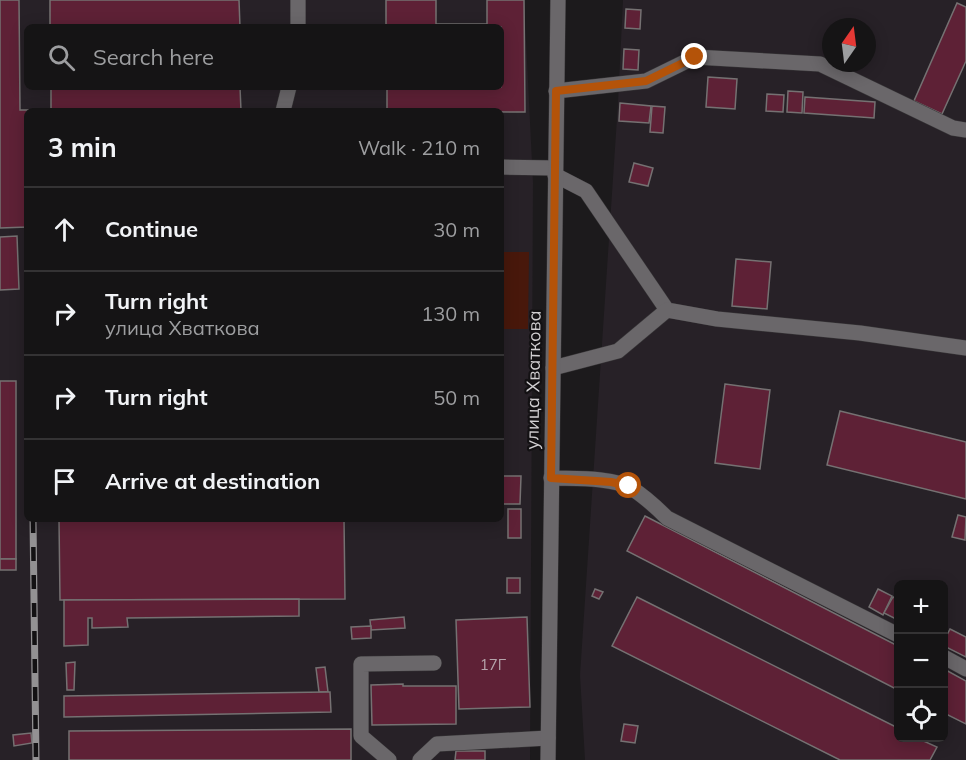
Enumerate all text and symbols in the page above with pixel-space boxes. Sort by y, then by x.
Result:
north arrow [822,18,876,72]
search box [24,24,504,90]
icon: search [45,41,78,74]
text: Search here [93,43,214,71]
route end [681,43,707,69]
text: 3 min [48,131,117,164]
text: Walk · 210 m [358,135,480,160]
icon: ahead [48,213,81,246]
text: Continue [105,215,198,243]
text: 30 m [433,217,480,242]
text: Turn right [105,287,208,315]
icon: right [48,297,81,330]
text: 130 m [421,301,480,326]
street label: улица Хваткова [520,310,546,450]
text: улица Хваткова [105,315,260,340]
icon: right [48,381,81,414]
text: Turn right [105,383,208,411]
text: 50 m [433,385,480,410]
icon: arrive [48,465,81,498]
text: Arrive at destination [105,467,320,495]
route start [615,472,641,498]
map controls [894,580,948,742]
button: + [894,580,948,634]
button: − [894,634,948,688]
house number: 17Г [480,655,507,674]
button: locate [894,688,948,742]

